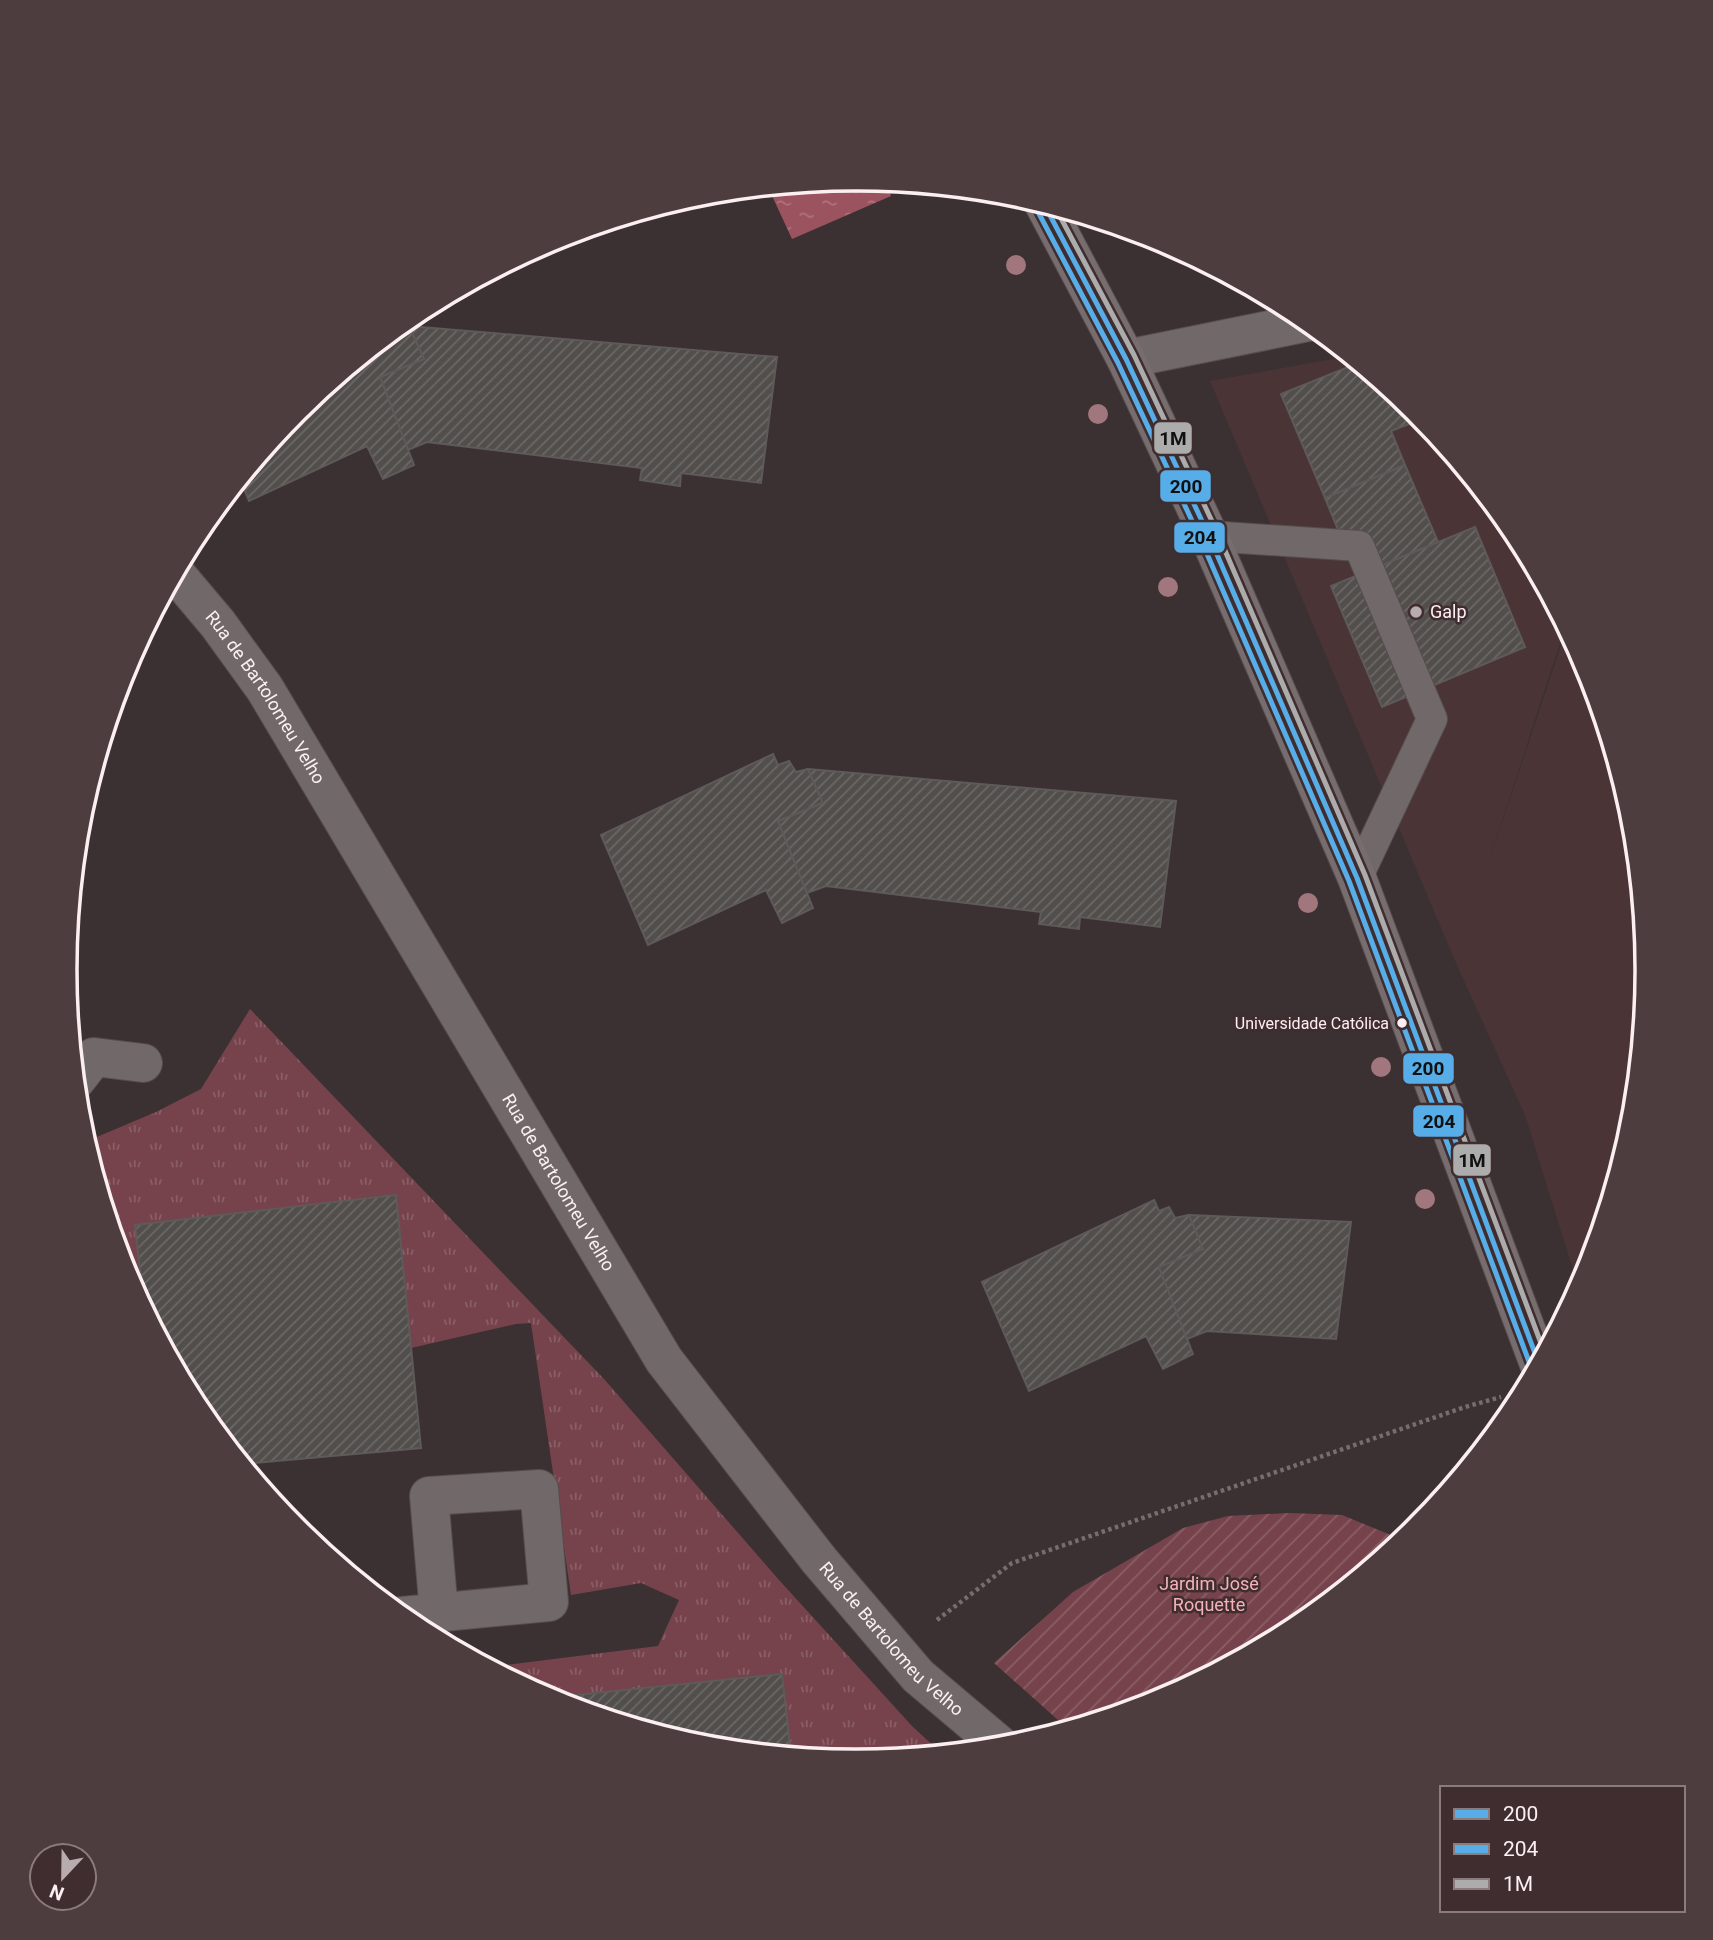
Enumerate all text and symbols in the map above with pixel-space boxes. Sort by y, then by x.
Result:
line badge: 1M [1153,421,1193,455]
text: 1M [1159,427,1187,450]
line badge: 200 [1159,469,1212,503]
text: 200 [1170,475,1202,498]
line badge: 204 [1173,521,1226,554]
text: 204 [1184,526,1216,549]
place label: Galp [1430,601,1467,622]
marker: Galp [1408,604,1424,620]
street label: Rua de Bartolomeu Velho [201,606,330,787]
place label: Universidade Católica [1235,1014,1389,1033]
marker: Universidade Católica [1395,1016,1409,1030]
line badge: 200 [1402,1052,1455,1085]
text: 200 [1412,1057,1444,1080]
street label: Rua de Bartolomeu Velho [498,1090,620,1275]
line badge: 204 [1412,1104,1465,1138]
text: 204 [1423,1110,1455,1133]
line badge: 1M [1452,1143,1492,1177]
text: 1M [1458,1149,1486,1172]
street label: Rua de Bartolomeu Velho [815,1557,968,1720]
park label: Jardim José Roquette [1159,1573,1259,1615]
legend [1440,1786,1685,1912]
text: 200 [1503,1802,1538,1826]
text: 204 [1503,1837,1539,1861]
north arrow [28,1842,98,1912]
text: 1M [1503,1872,1533,1896]
text: N [46,1879,67,1905]

